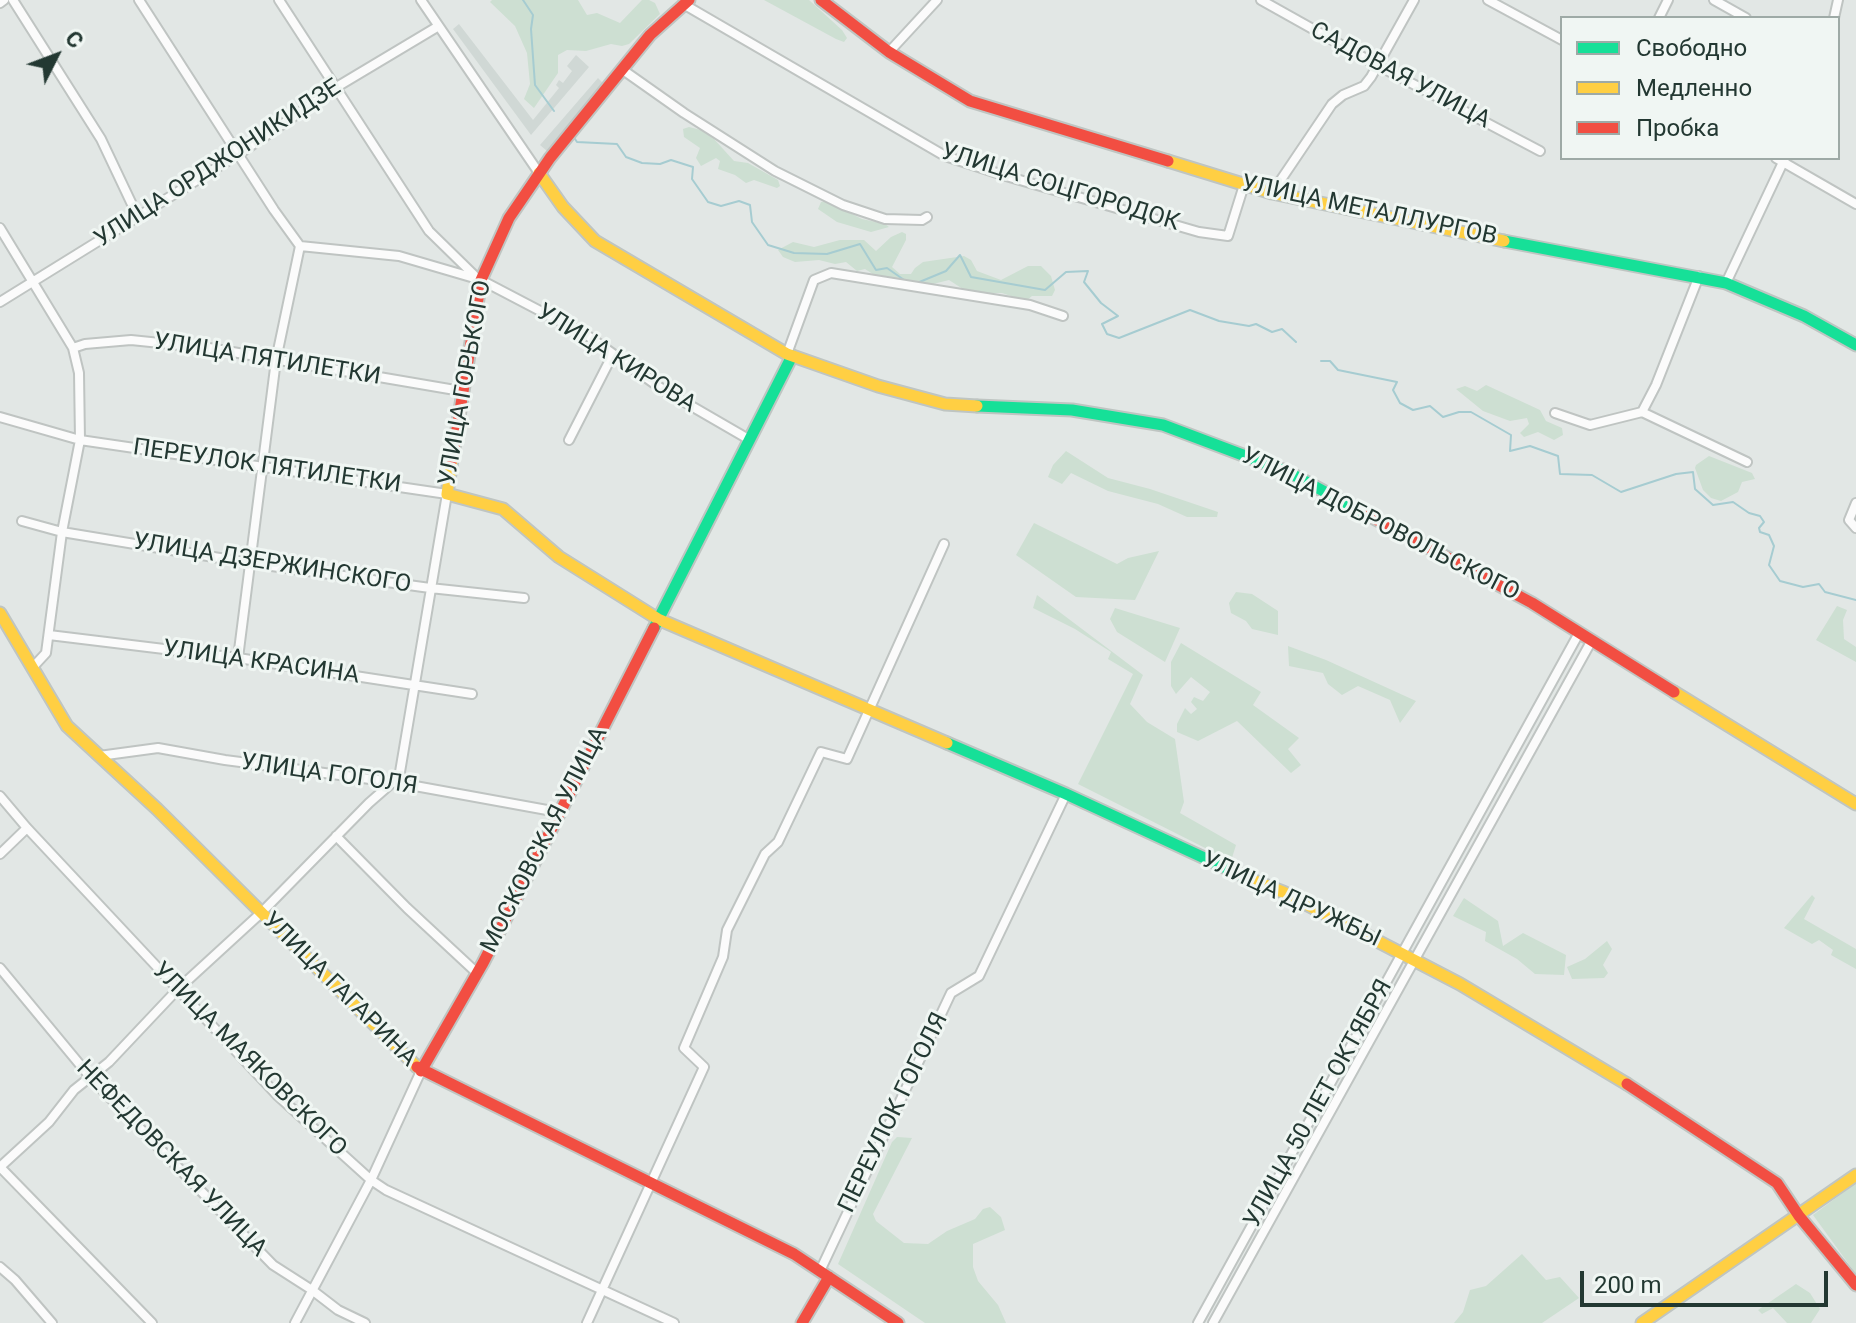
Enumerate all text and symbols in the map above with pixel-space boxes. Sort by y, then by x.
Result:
north arrow [16,16,96,96]
street label: САДОВАЯ УЛИЦА [1305,16,1495,136]
legend [1560,16,1840,160]
text: С [60,26,88,53]
text: Свободно [1636,34,1747,62]
street label: УЛИЦА ОРДЖОНИКИДЗЕ [90,74,346,254]
text: Медленно [1636,74,1752,102]
text: Пробка [1636,114,1719,142]
street label: УЛИЦА СОЦГОРОДОК [937,138,1183,238]
street label: УЛИЦА МЕТАЛЛУРГОВ [1239,170,1499,252]
street label: УЛИЦА ГОРЬКОГО [434,278,498,488]
street label: УЛИЦА КИРОВА [531,298,701,420]
street label: УЛИЦА ПЯТИЛЕТКИ [151,328,383,392]
street label: ПЕРЕУЛОК ПЯТИЛЕТКИ [131,434,403,500]
street label: УЛИЦА ДОБРОВОЛЬСКОГО [1236,442,1524,608]
street label: УЛИЦА ДЗЕРЖИНСКОГО [131,528,413,600]
street label: УЛИЦА КРАСИНА [161,635,361,691]
street label: МОСКОВСКАЯ УЛИЦА [476,722,614,958]
street label: УЛИЦА ГОГОЛЯ [239,748,419,802]
street label: УЛИЦА ДРУЖБЫ [1197,846,1385,954]
street label: УЛИЦА ГАГАРИНА [256,907,422,1073]
street label: УЛИЦА МАЯКОВСКОГО [146,957,352,1163]
street label: УЛИЦА 50 ЛЕТ ОКТЯБРЯ [1239,975,1399,1233]
street label: ПЕРЕУЛОК ГОГОЛЯ [833,1008,955,1218]
street label: НЕФЕДОВСКАЯ УЛИЦА [70,1055,272,1263]
scale bar [1584,1255,1832,1305]
text: 200 m [1594,1271,1661,1299]

